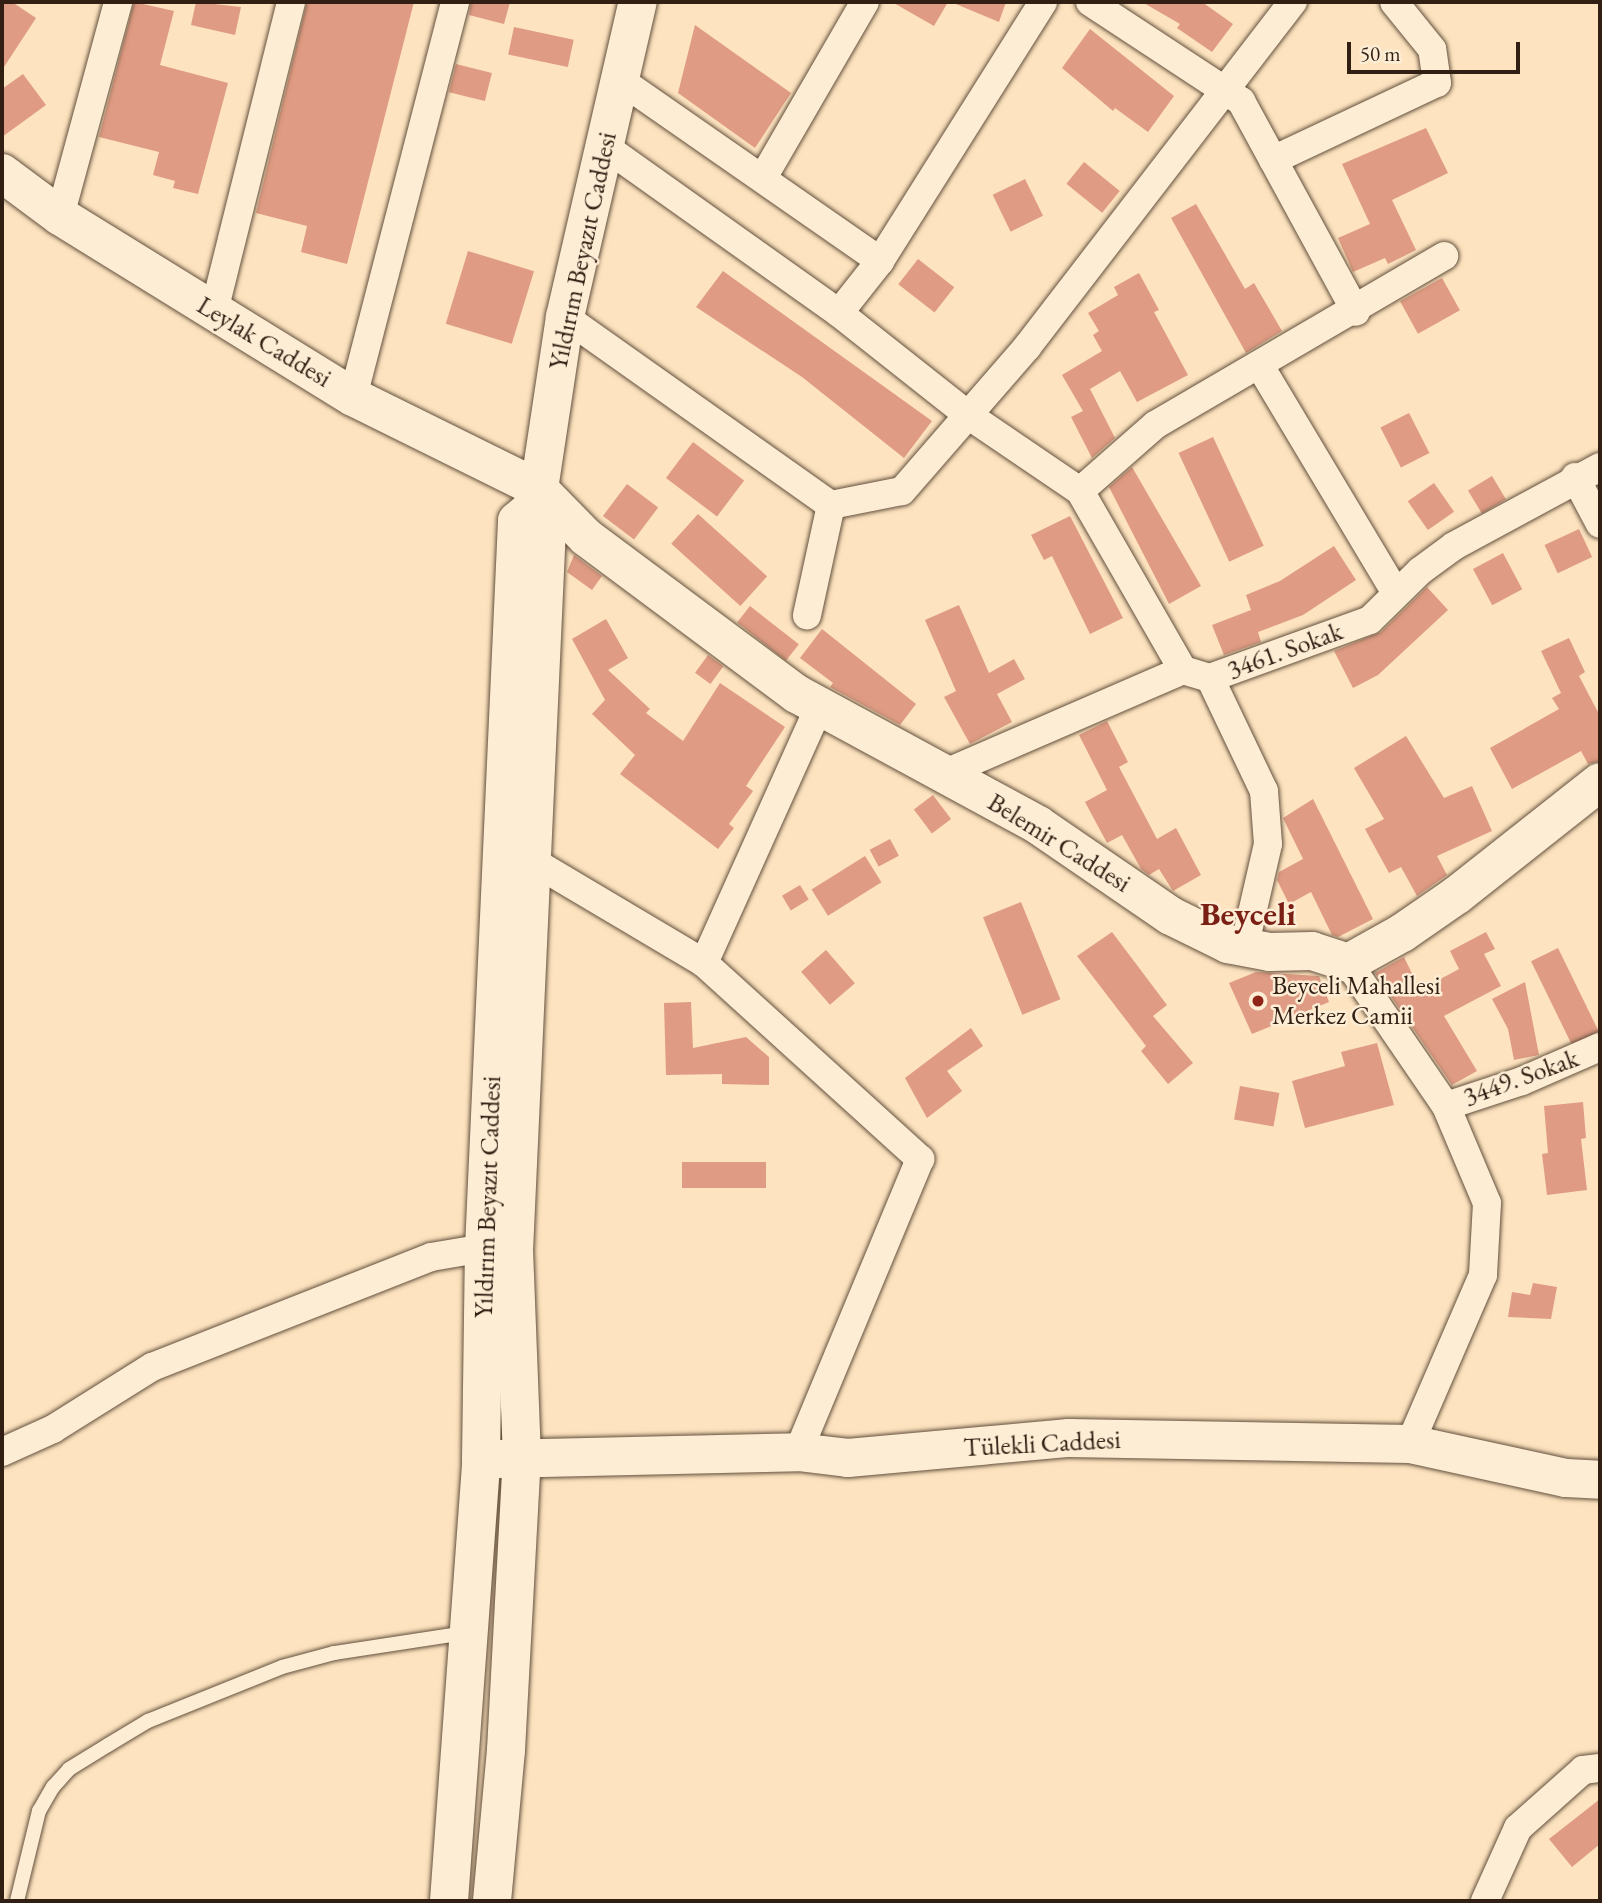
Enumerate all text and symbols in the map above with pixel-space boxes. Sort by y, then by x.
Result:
scale bar [1350,28,1523,72]
text: 50 m [1360,40,1401,67]
street label: Yıldırım Beyazıt Caddesi [543,129,623,373]
street label: Leylak Caddesi [191,290,337,394]
street label: 3461. Sokak [1223,616,1347,686]
street label: Belemir Caddesi [982,787,1136,899]
district label: Beyceli [1200,894,1296,934]
place label: Beyceli Mahallesi Merkez Camii [1272,970,1441,1032]
marker: Beyceli Mahallesi Merkez Camii [1250,993,1266,1009]
street label: 3449. Sokak [1459,1043,1583,1113]
street label: Yıldırım Beyazıt Caddesi [468,1075,508,1319]
street label: Tülekli Caddesi [963,1424,1121,1464]

